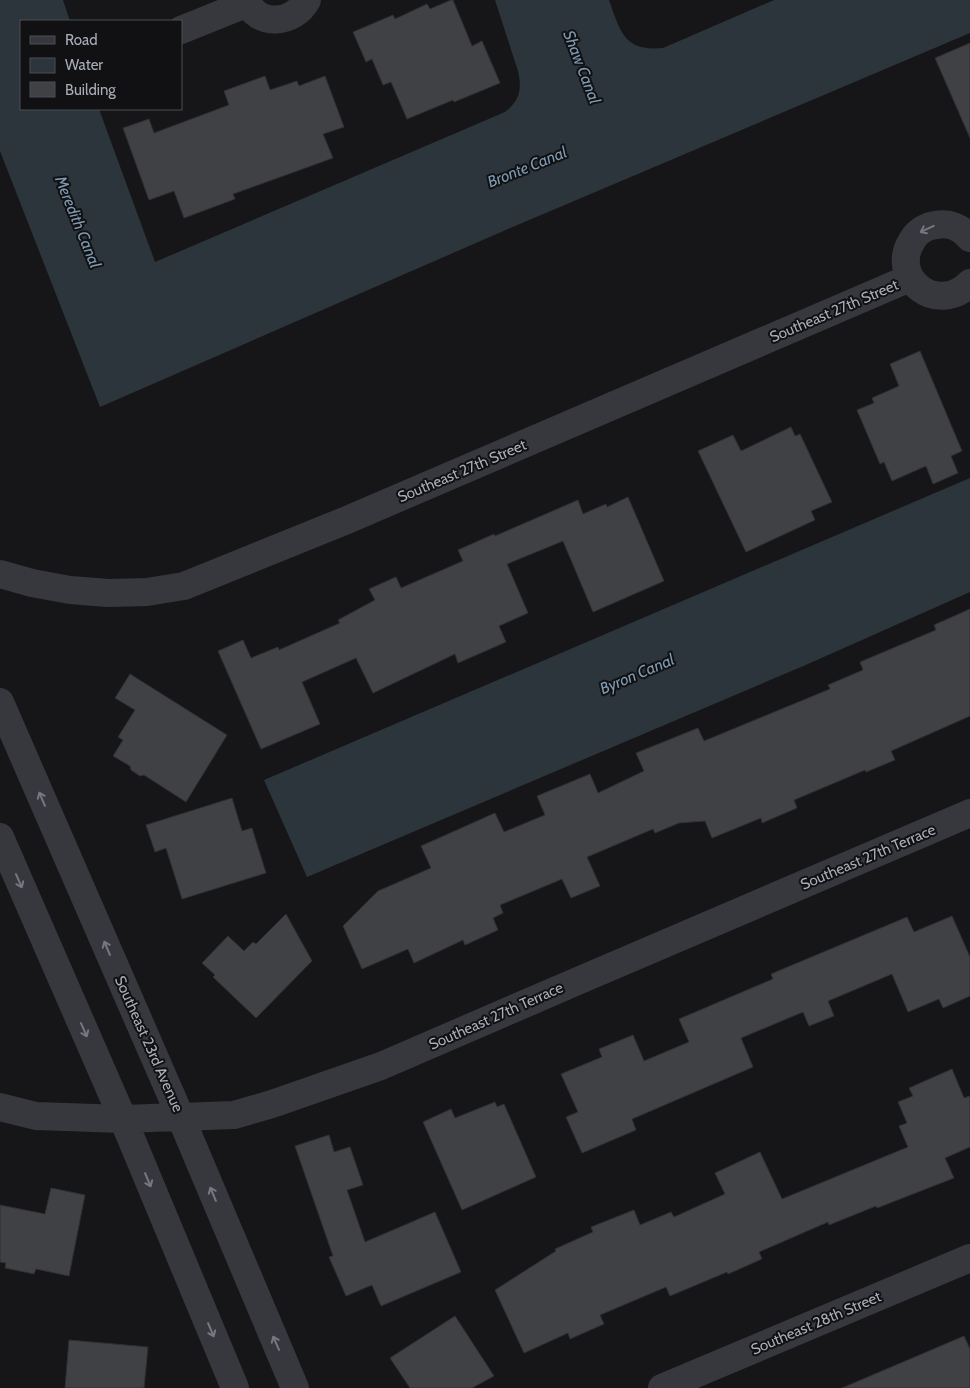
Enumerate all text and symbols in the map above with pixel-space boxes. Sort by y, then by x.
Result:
legend [20,20,182,110]
water label: Shaw Canal [559,28,605,107]
text: Road [65,31,98,49]
text: Water [65,56,103,74]
text: Building [65,81,116,99]
water label: Bronte Canal [485,142,570,192]
water label: Meredith Canal [51,172,105,271]
one-way arrow [920,224,935,234]
street label: Southeast 27th Street [767,276,901,346]
street label: Southeast 27th Street [395,436,529,506]
water label: Byron Canal [597,650,677,698]
one-way arrow [37,792,47,807]
street label: Southeast 27th Terrace [798,820,939,894]
one-way arrow [15,873,25,888]
one-way arrow [101,941,111,956]
street label: Southeast 23rd Avenue [111,973,187,1115]
street label: Southeast 27th Terrace [426,978,566,1054]
one-way arrow [80,1022,90,1037]
one-way arrow [144,1172,154,1187]
one-way arrow [207,1187,217,1202]
street label: Southeast 28th Street [748,1287,884,1359]
one-way arrow [207,1322,216,1337]
one-way arrow [270,1336,280,1351]

